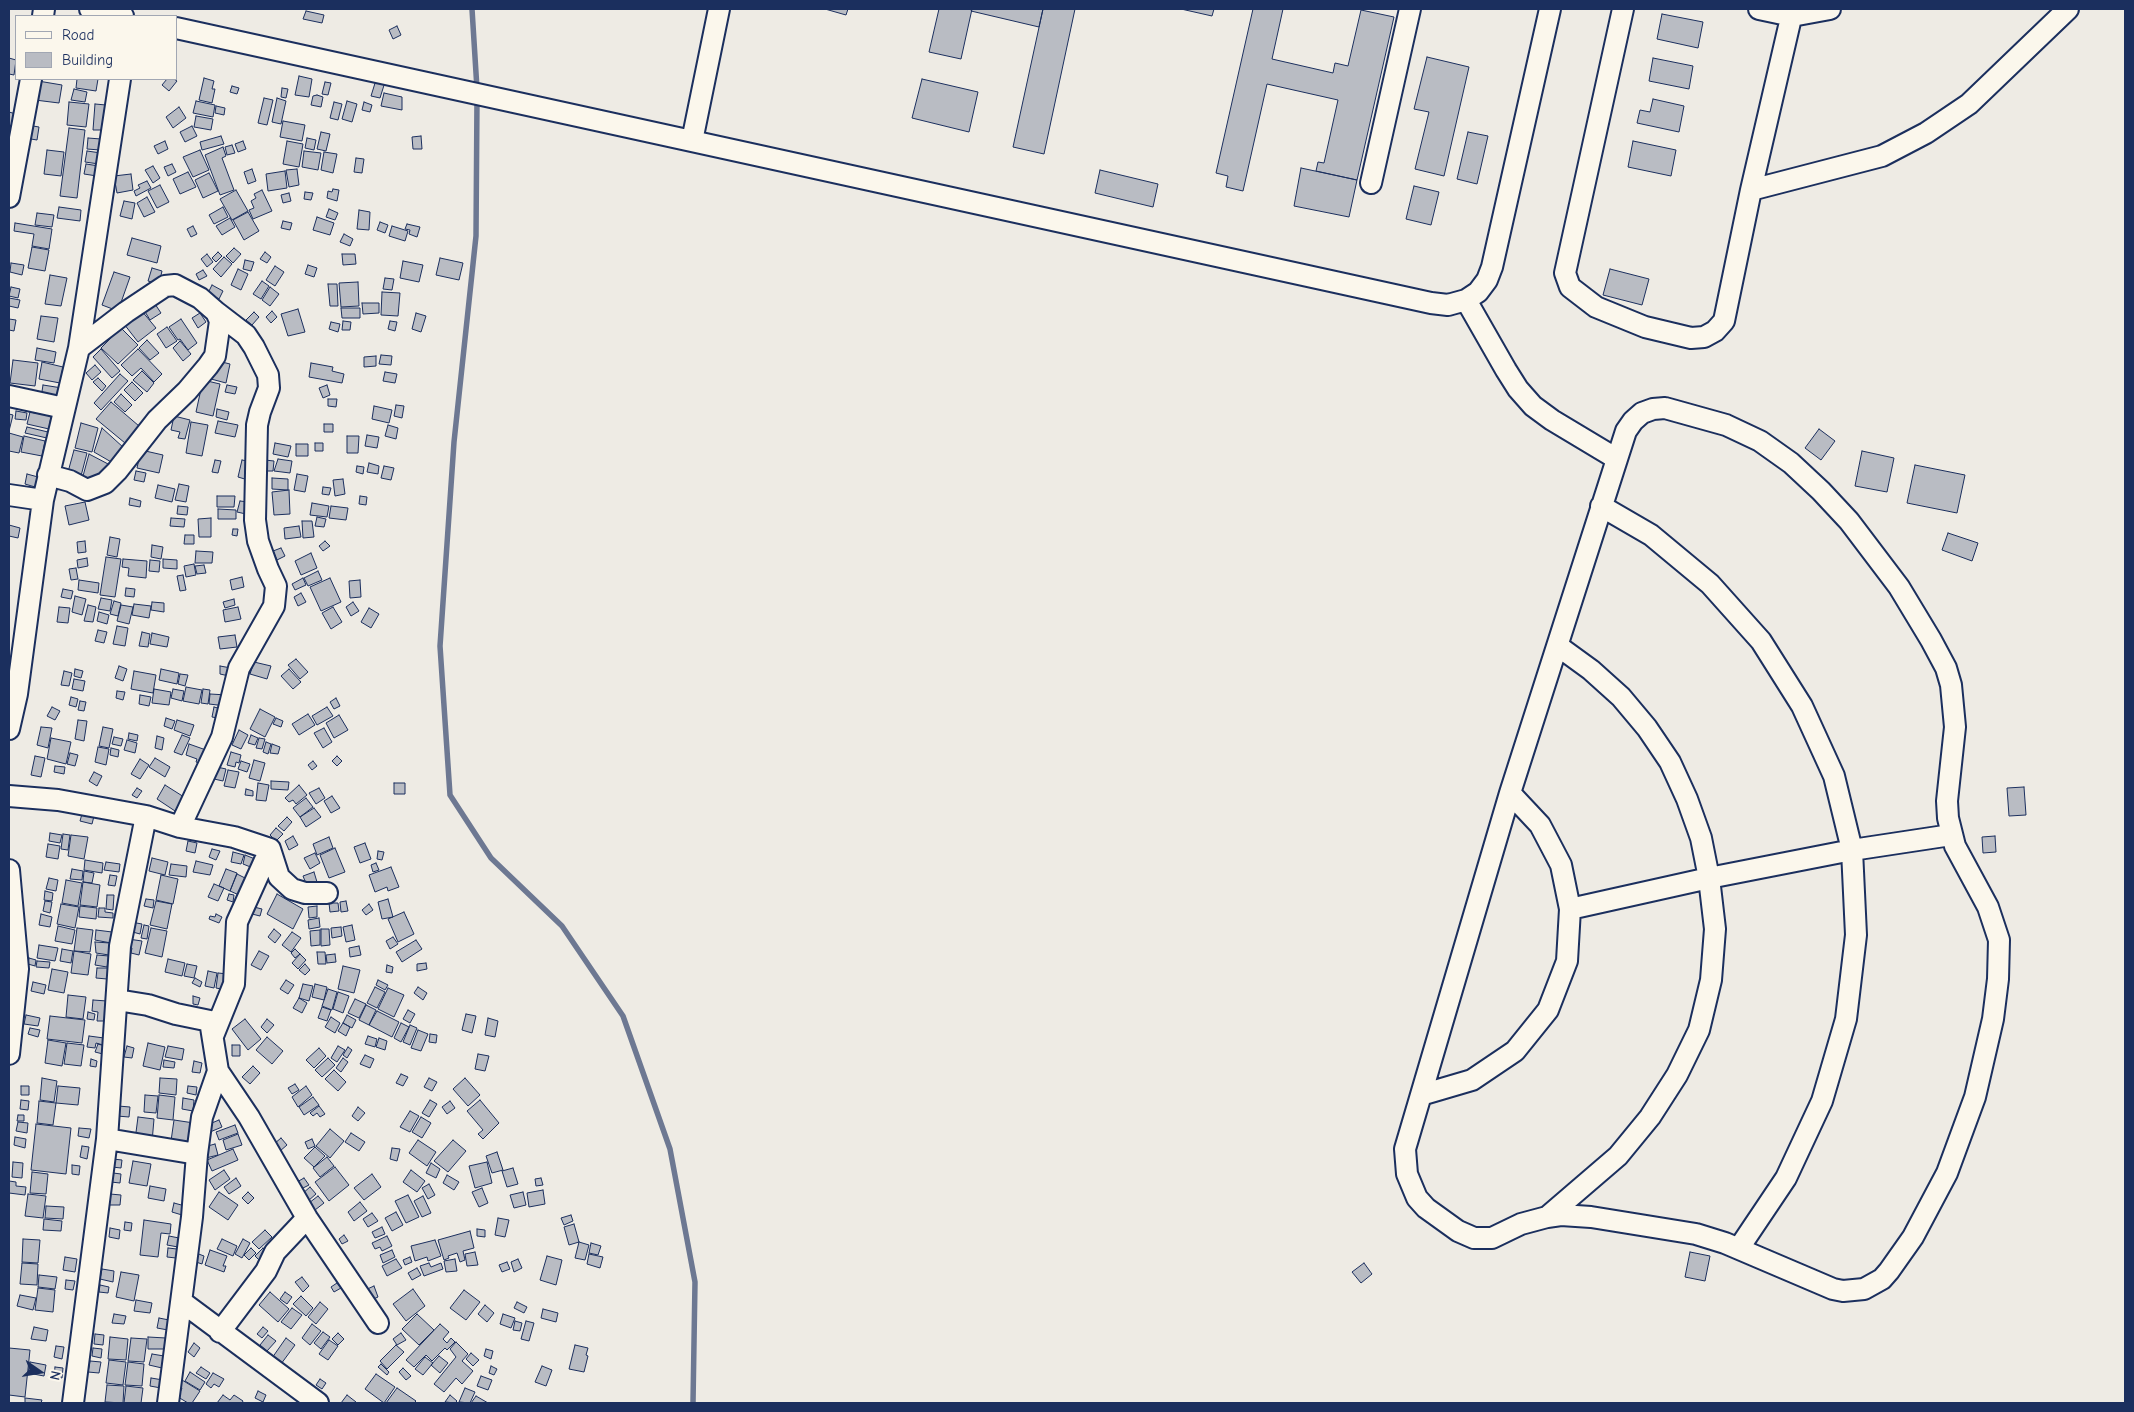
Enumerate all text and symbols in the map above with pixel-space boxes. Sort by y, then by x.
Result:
legend [15,15,178,80]
text: Road [62,26,94,44]
text: Building [62,51,113,69]
north arrow [15,1347,65,1397]
text: N [46,1369,64,1382]

